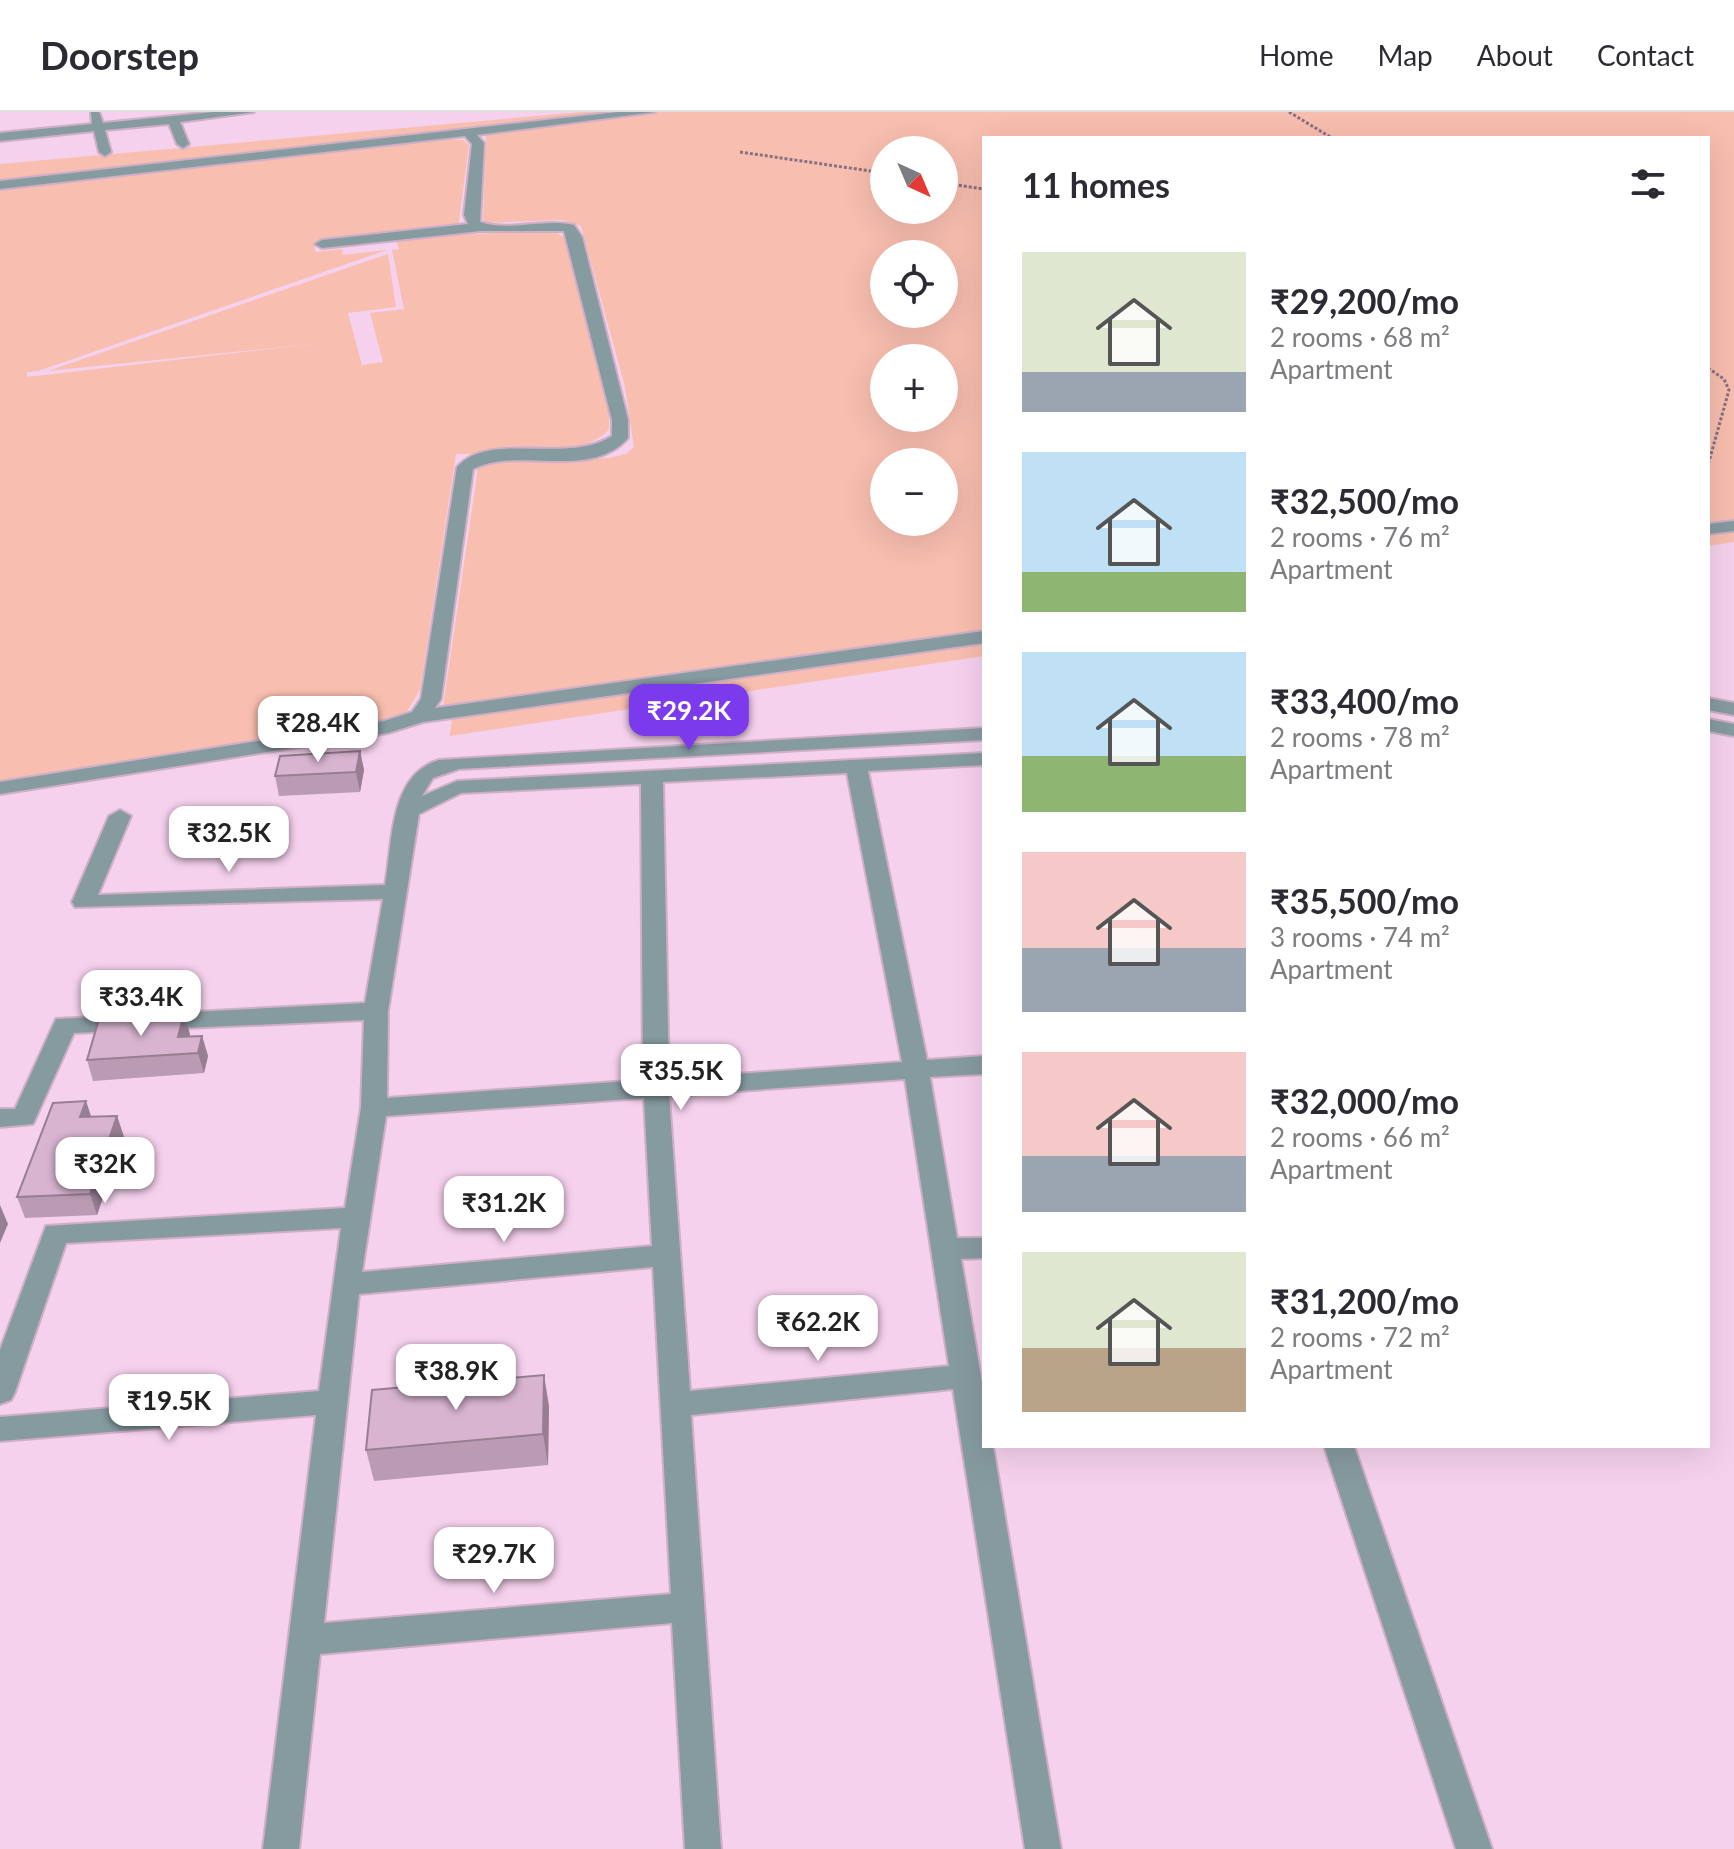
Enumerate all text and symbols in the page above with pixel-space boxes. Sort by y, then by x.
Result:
text: Doorstep [40,32,199,78]
text: Home [1259,38,1334,72]
text: Map [1378,38,1433,72]
text: About [1477,38,1553,72]
text: Contact [1597,38,1694,72]
north arrow [870,136,958,224]
map controls [870,136,958,536]
icon: filters [1626,162,1670,206]
text: 11 homes [1022,164,1170,205]
button: locate [870,240,958,328]
text: ₹29,200/mo [1270,280,1459,321]
icon: home [1086,284,1182,380]
text: 2 rooms · 68 m² [1270,321,1450,353]
button: + [870,344,958,432]
text: Apartment [1270,353,1393,385]
button: − [870,448,958,536]
text: ₹32,500/mo [1270,480,1459,521]
icon: home [1086,484,1182,580]
text: 2 rooms · 76 m² [1270,521,1450,553]
text: Apartment [1270,553,1393,585]
text: ₹33,400/mo [1270,680,1459,721]
pin: ₹29.2K [624,684,754,752]
icon: home [1086,684,1182,780]
text: ₹29.2K [647,694,731,726]
pin: ₹28.4K [253,696,383,764]
text: ₹28.4K [276,706,360,738]
text: 2 rooms · 78 m² [1270,721,1450,753]
text: Apartment [1270,753,1393,785]
pin: ₹32.5K [164,806,294,874]
text: ₹32.5K [187,816,271,848]
text: ₹35,500/mo [1270,880,1459,921]
icon: home [1086,884,1182,980]
text: 3 rooms · 74 m² [1270,921,1450,953]
text: Apartment [1270,953,1393,985]
pin: ₹33.4K [76,970,206,1038]
text: ₹33.4K [99,980,183,1012]
pin: ₹35.5K [616,1044,746,1112]
text: ₹35.5K [639,1054,723,1086]
text: ₹32,000/mo [1270,1080,1459,1121]
icon: home [1086,1084,1182,1180]
text: 2 rooms · 66 m² [1270,1121,1450,1153]
pin: ₹32K [58,1137,152,1205]
text: ₹32K [73,1147,137,1179]
text: Apartment [1270,1153,1393,1185]
pin: ₹31.2K [439,1176,569,1244]
text: ₹31.2K [462,1186,546,1218]
text: ₹31,200/mo [1270,1280,1459,1321]
icon: home [1086,1284,1182,1380]
pin: ₹62.2K [753,1295,883,1363]
text: ₹62.2K [776,1305,860,1337]
text: 2 rooms · 72 m² [1270,1321,1450,1353]
pin: ₹38.9K [391,1344,521,1412]
text: Apartment [1270,1353,1393,1385]
text: ₹38.9K [414,1354,498,1386]
pin: ₹19.5K [104,1374,234,1442]
text: ₹19.5K [127,1384,211,1416]
pin: ₹29.7K [429,1527,559,1595]
text: ₹29.7K [452,1537,536,1569]

